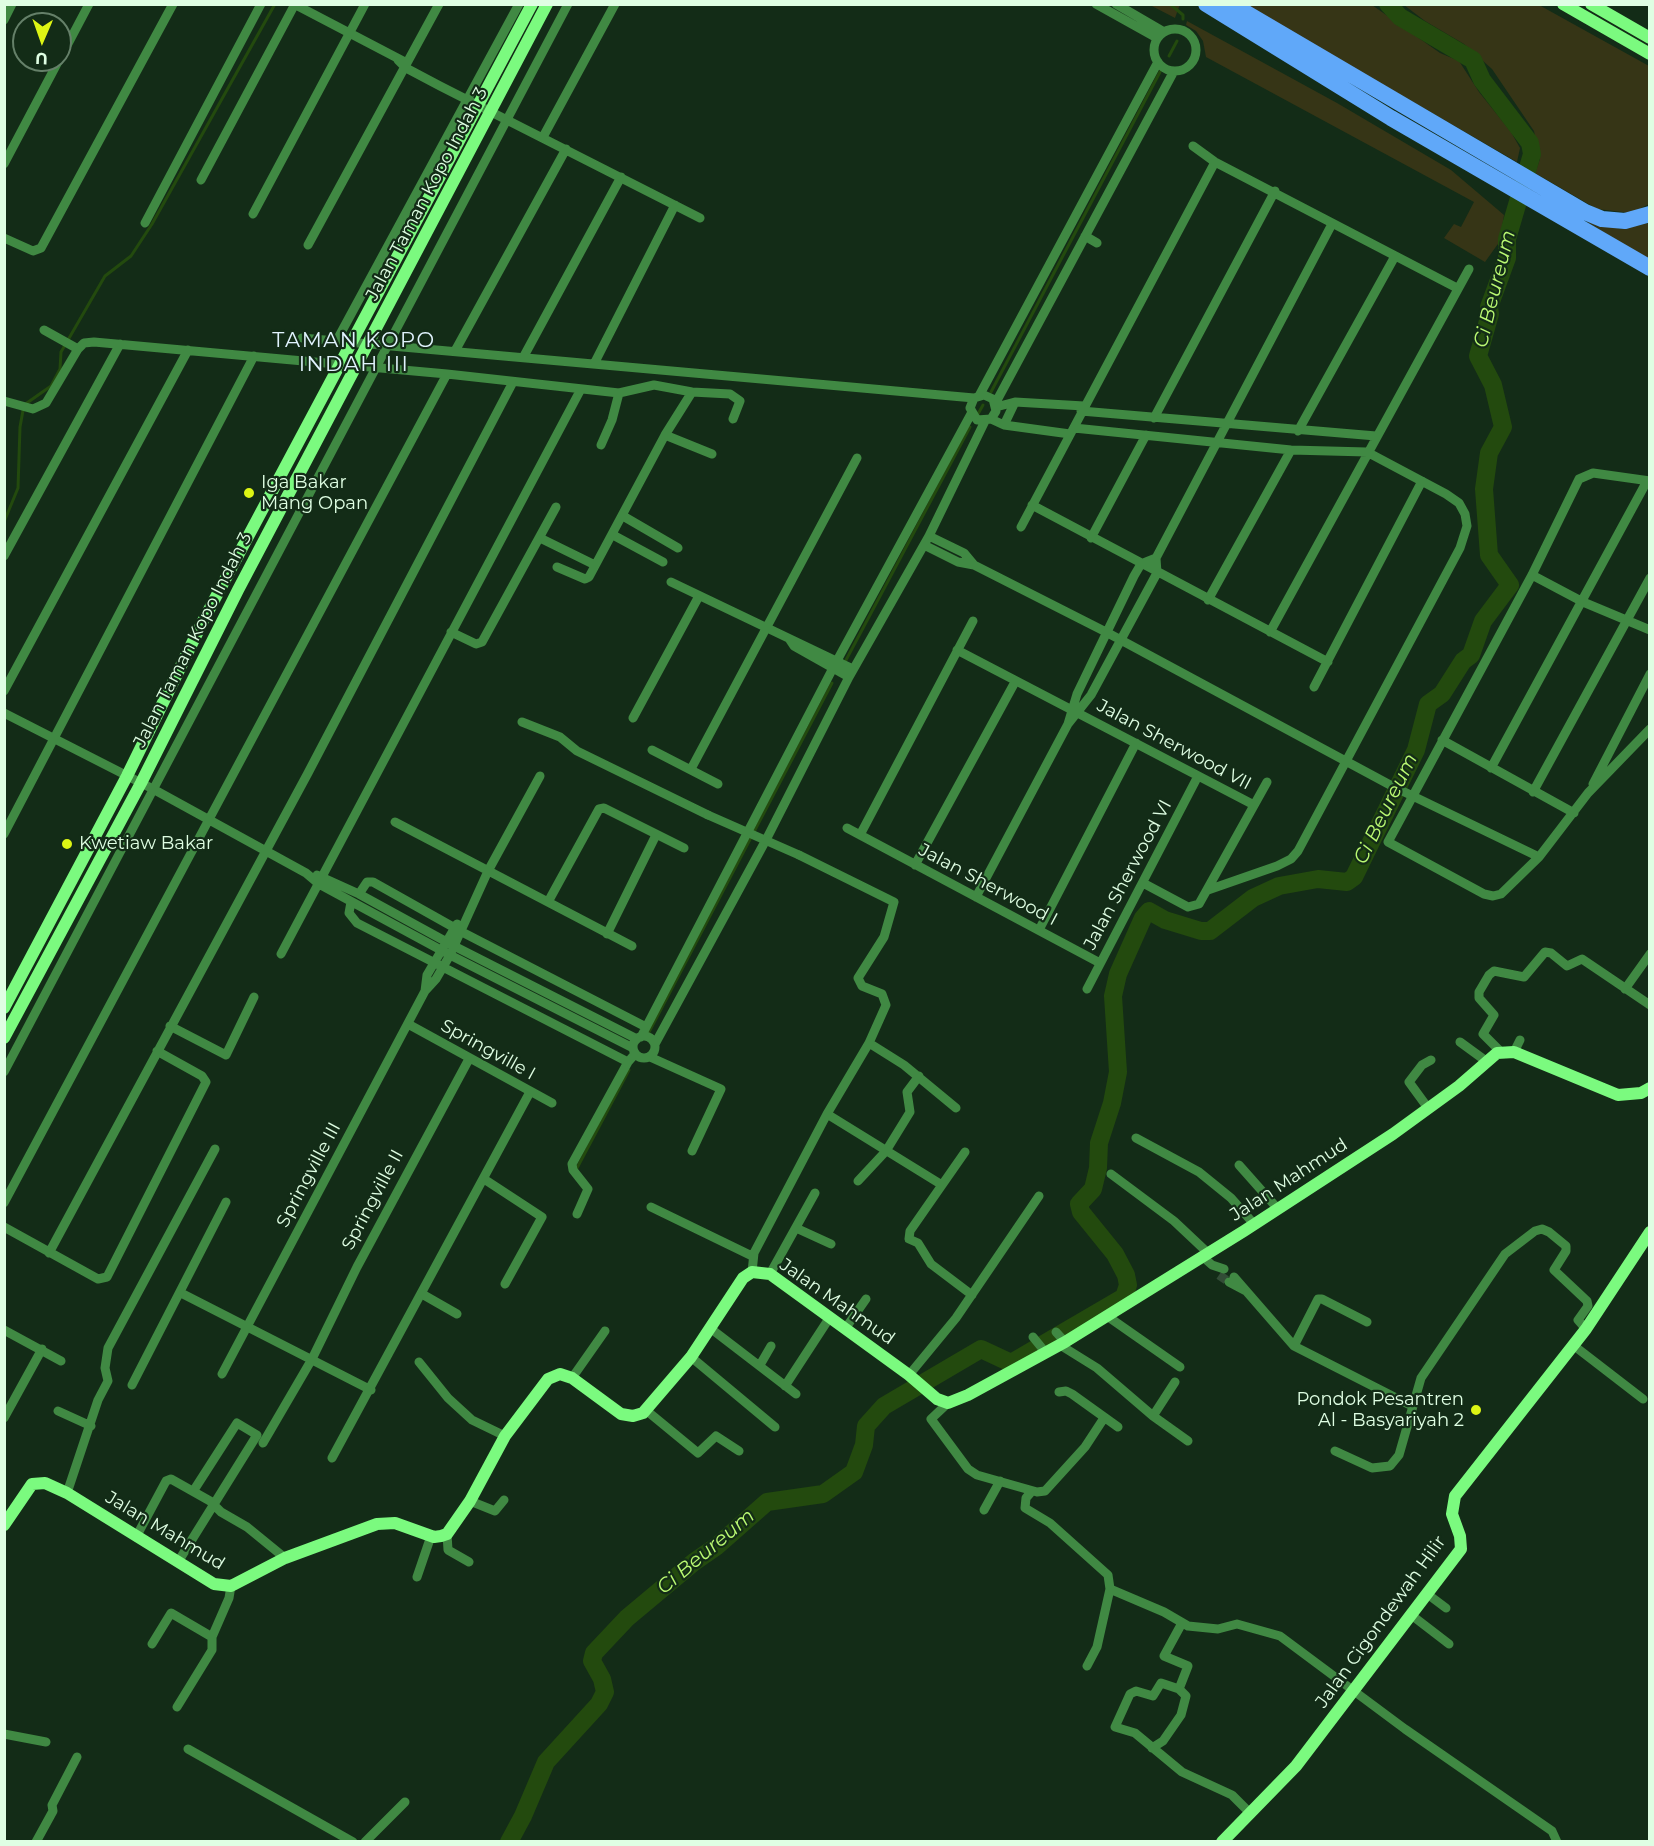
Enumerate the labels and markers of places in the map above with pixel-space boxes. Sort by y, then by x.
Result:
place label: Iga Bakar Mang Opan [261,472,368,514]
marker: Iga Bakar Mang Opan [242,486,256,500]
place label: Kwetiaw Bakar [79,833,213,855]
marker: Kwetiaw Bakar [60,837,74,851]
place label: Pondok Pesantren Al - Basyariyah 2 [1296,1389,1464,1432]
marker: Pondok Pesantren Al - Basyariyah 2 [1469,1403,1483,1417]

